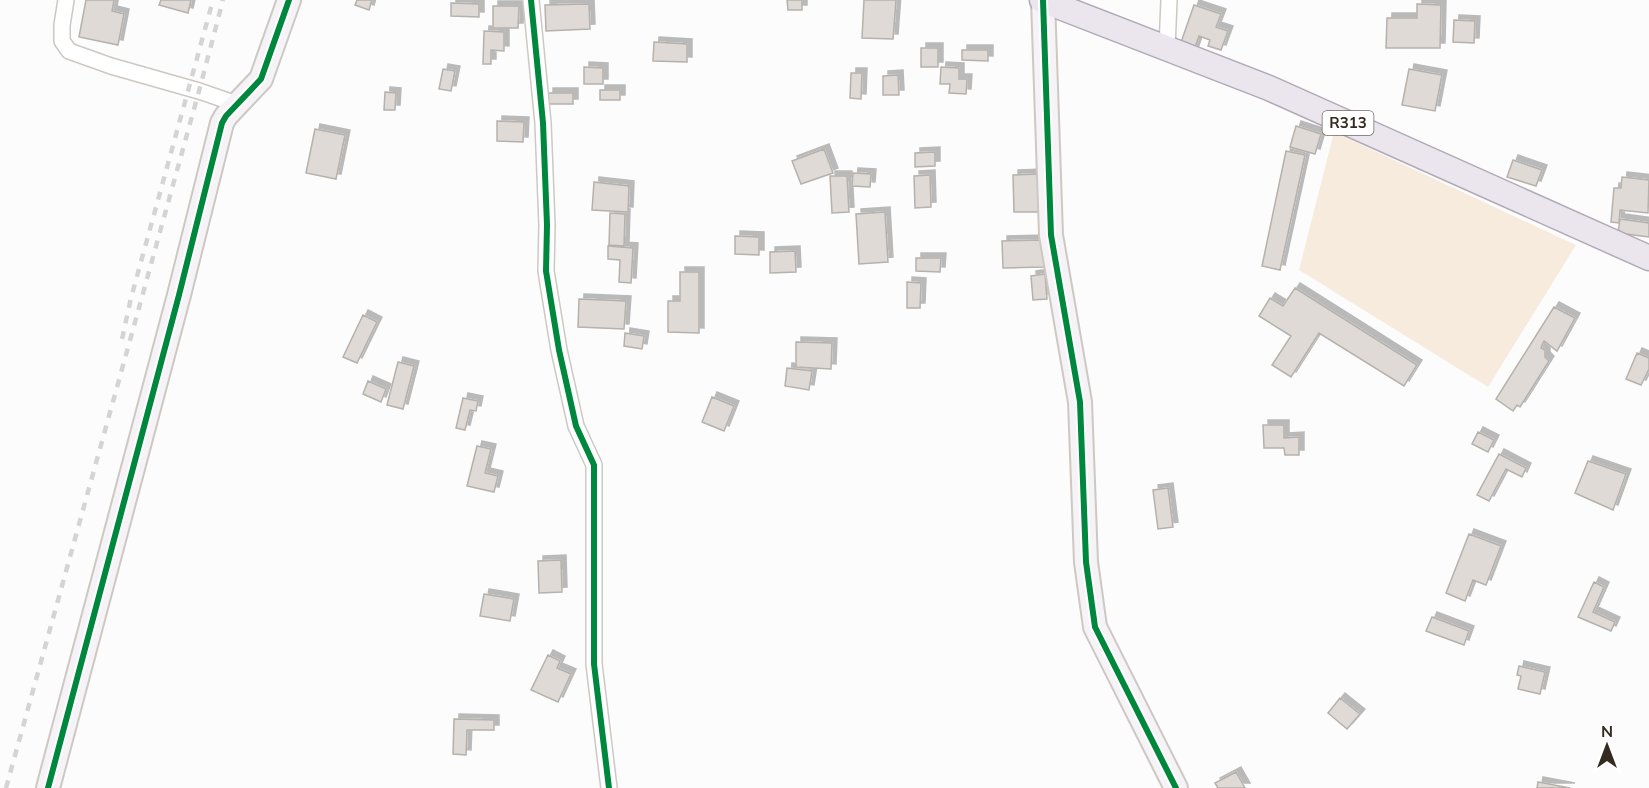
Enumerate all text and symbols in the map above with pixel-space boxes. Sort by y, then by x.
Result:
road number: R313 [1322,111,1374,135]
north arrow [1577,716,1637,776]
text: N [1601,721,1613,741]

